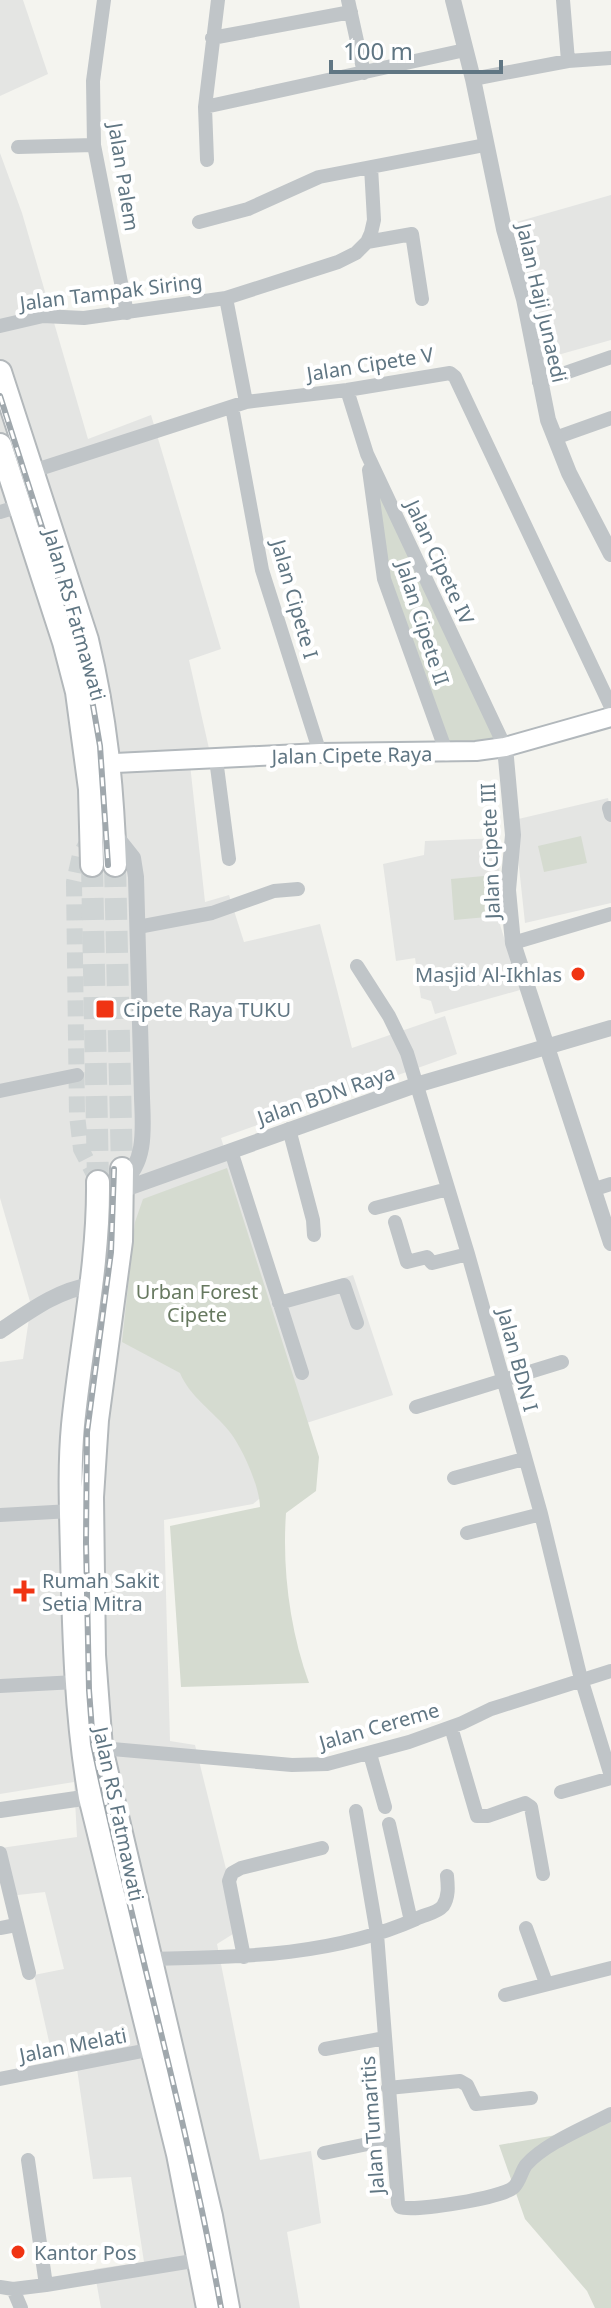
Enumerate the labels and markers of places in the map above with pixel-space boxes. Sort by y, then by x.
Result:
place label: Masjid Al-Ikhlas [415,961,562,988]
marker: Masjid Al-Ikhlas [569,965,587,983]
place label: Cipete Raya TUKU [123,996,291,1023]
marker: Cipete Raya TUKU [94,998,116,1020]
place label: Rumah Sakit Setia Mitra [42,1567,160,1617]
marker: Rumah Sakit Setia Mitra [13,1580,35,1602]
place label: Kantor Pos [34,2239,137,2266]
marker: Kantor Pos [9,2243,27,2261]

